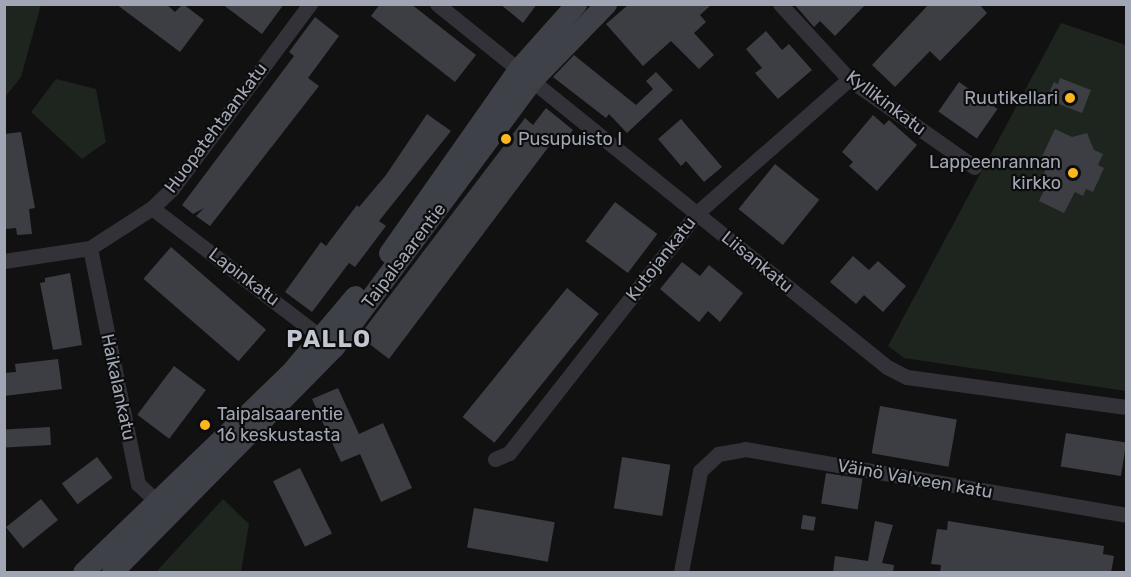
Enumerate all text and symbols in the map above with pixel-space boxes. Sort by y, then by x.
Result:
street label: Huopatehtaankatu [160,59,272,197]
street label: Kyllikinkatu [842,66,930,140]
place label: Ruutikellari [964,87,1058,109]
marker: Ruutikellari [1063,91,1077,105]
place label: Pusupuisto I [518,128,622,150]
marker: Pusupuisto I [499,132,513,146]
place label: Lappeenrannan kirkko [929,152,1061,195]
marker: Lappeenrannan kirkko [1066,166,1080,180]
street label: Taipalsaarentie [357,199,451,313]
street label: Kutojankatu [621,213,701,305]
street label: Liisankatu [717,227,797,297]
street label: Lapinkatu [204,243,284,311]
district label: PALLO [286,326,372,354]
street label: Haikalankatu [96,332,140,442]
place label: Taipalsaarentie 16 keskustasta [217,404,343,446]
marker: Taipalsaarentie 16 keskustasta [198,418,212,432]
street label: Väinö Valveen katu [835,455,995,503]

